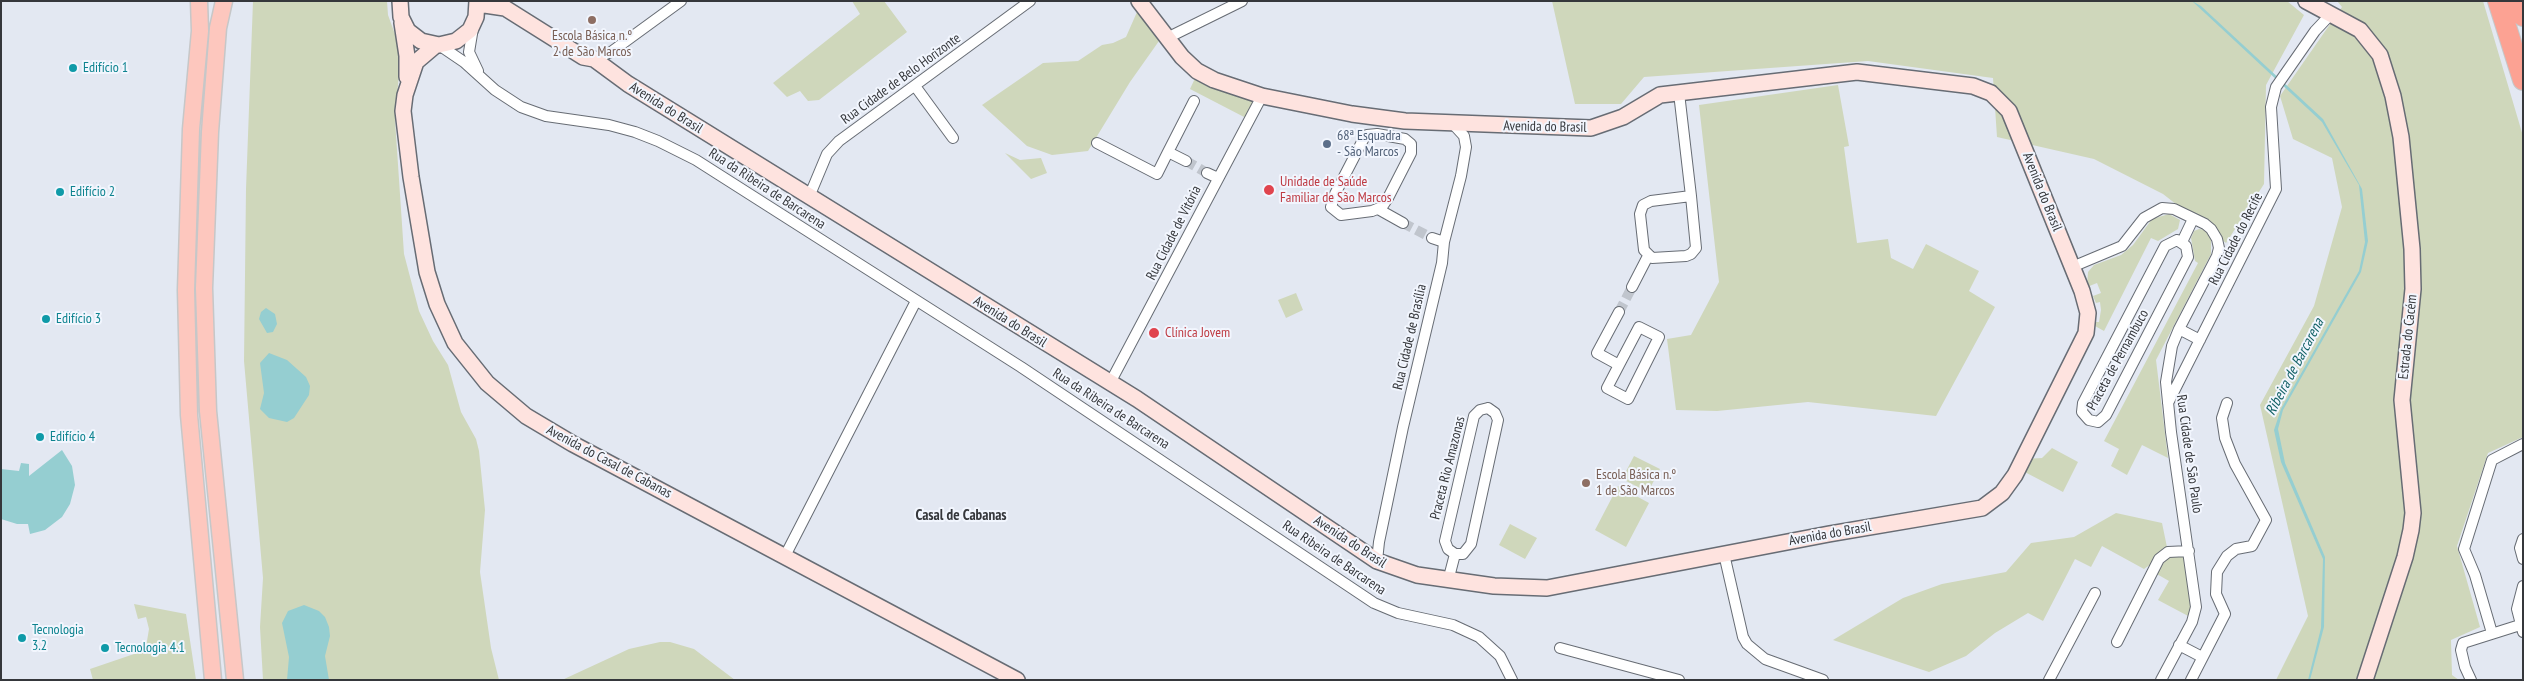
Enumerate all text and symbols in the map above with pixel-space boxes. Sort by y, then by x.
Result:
marker: Escola Básica n.º 2 de São Marcos [586,14,598,26]
place label: Escola Básica n.º 2 de São Marcos [552,28,632,60]
street label: Rua Cidade de Belo Horizonte [838,30,964,128]
place label: Edifício 1 [83,60,128,76]
marker: Edifício 1 [67,62,79,74]
street label: Avenida do Brasil [626,79,706,137]
street label: Avenida do Brasil [1503,118,1587,136]
place label: 68ª Esquadra - São Marcos [1337,128,1401,160]
marker: 68ª Esquadra - São Marcos [1321,138,1333,150]
street label: Rua da Ribeira de Barcarena [705,145,829,233]
street label: Avenida do Brasil [2019,150,2065,234]
place label: Unidade de Saúde Familiar de São Marcos [1280,174,1392,206]
street label: Rua Cidade de Vitória [1143,183,1205,283]
marker: Unidade de Saúde Familiar de São Marcos [1262,183,1276,197]
place label: Edifício 2 [70,184,115,200]
marker: Edifício 2 [54,186,66,198]
street label: Rua Cidade do Recife [2205,190,2267,288]
street label: Rua Cidade de Brasília [1390,283,1430,391]
street label: Avenida do Brasil [970,293,1050,351]
street label: Estrada do Cacém [2395,294,2421,380]
street label: Praceta de Pernambuco [2083,307,2153,413]
place label: Edifício 3 [56,311,101,327]
marker: Edifício 3 [40,313,52,325]
water label: Ribeira de Barcarena [2262,316,2328,418]
place label: Clínica Jovem [1165,325,1230,341]
marker: Clínica Jovem [1147,326,1161,340]
street label: Rua da Ribeira de Barcarena [1049,365,1173,453]
street label: Rua Cidade de São Paulo [2172,394,2206,514]
street label: Praceta Rio Amazonas [1427,415,1469,521]
street label: Avenida do Casal de Cabanas [543,422,675,502]
place label: Edifício 4 [50,429,95,445]
marker: Edifício 4 [34,431,46,443]
place label: Escola Básica n.º 1 de São Marcos [1596,467,1676,500]
marker: Escola Básica n.º 1 de São Marcos [1580,477,1592,489]
district label: Casal de Cabanas [915,507,1007,525]
street label: Avenida do Brasil [1310,512,1390,572]
street label: Rua Ribeira de Barcarena [1279,517,1389,599]
street label: Avenida do Brasil [1787,518,1873,550]
place label: Tecnologia 3.2 [32,622,84,654]
marker: Tecnologia 3.2 [16,632,28,644]
place label: Tecnologia 4.1 [115,640,185,656]
marker: Tecnologia 4.1 [99,642,111,654]

